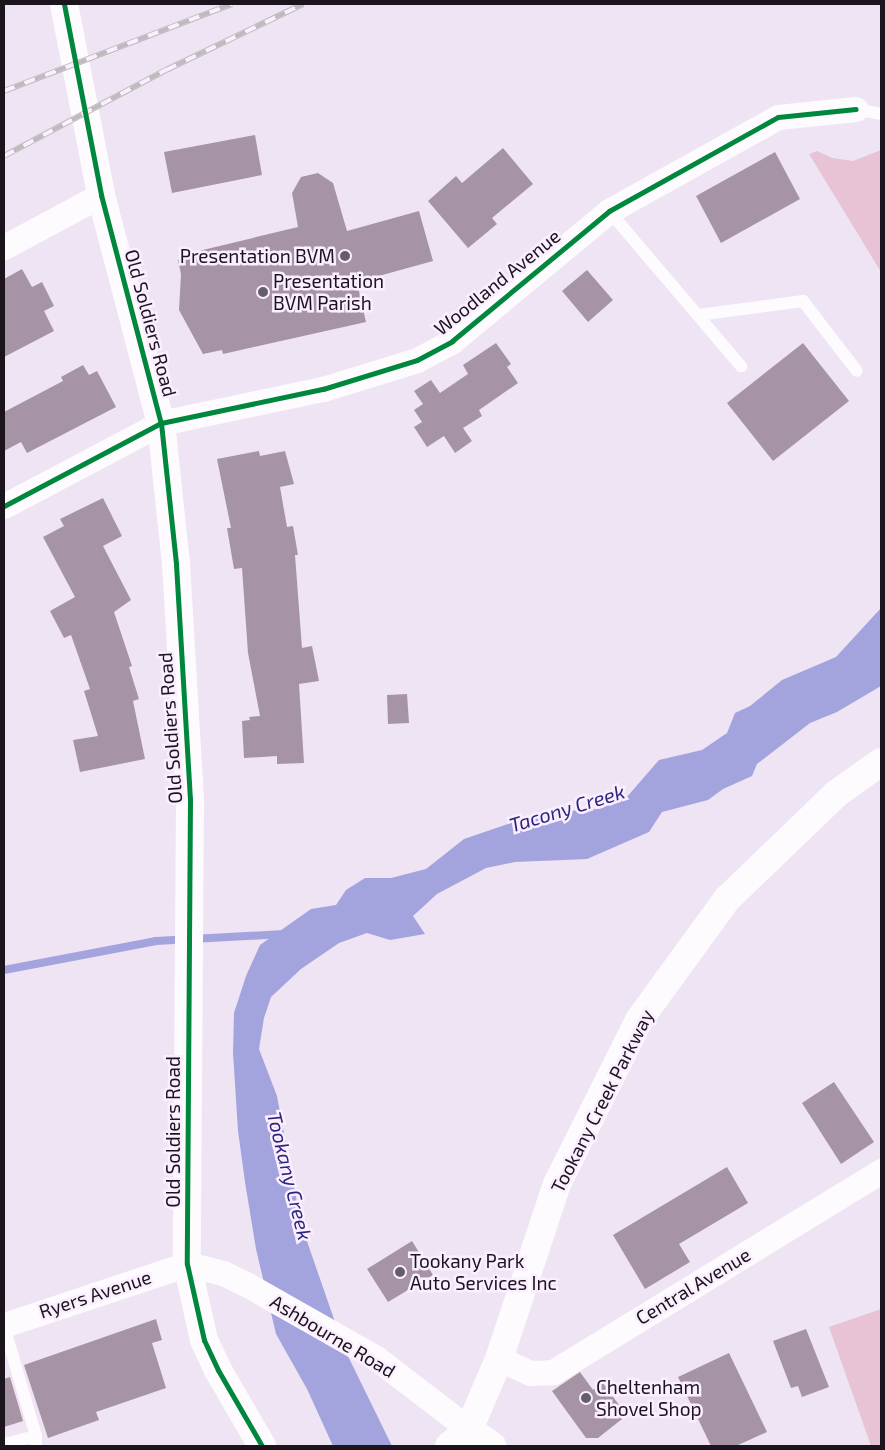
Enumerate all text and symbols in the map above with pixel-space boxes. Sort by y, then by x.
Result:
street label: Woodland Avenue [429,224,565,340]
place label: Presentation BVM [180,245,335,267]
street label: Old Soldiers Road [120,247,182,399]
marker: Presentation BVM [339,250,351,262]
place label: Presentation BVM Parish [273,270,384,314]
marker: Presentation BVM Parish [257,286,269,298]
street label: Old Soldiers Road [153,652,187,804]
water label: Tacony Creek [506,779,628,837]
street label: Tookany Creek Parkway [546,1005,658,1197]
street label: Old Soldiers Road [162,1056,184,1208]
water label: Tookany Creek [262,1109,318,1243]
street label: Central Avenue [631,1243,755,1329]
place label: Tookany Park Auto Services Inc [410,1250,557,1294]
street label: Ryers Avenue [36,1265,154,1323]
marker: Tookany Park Auto Services Inc [394,1266,406,1278]
street label: Ashbourne Road [266,1290,400,1382]
place label: Cheltenham Shovel Shop [596,1376,702,1420]
marker: Cheltenham Shovel Shop [580,1392,592,1404]

